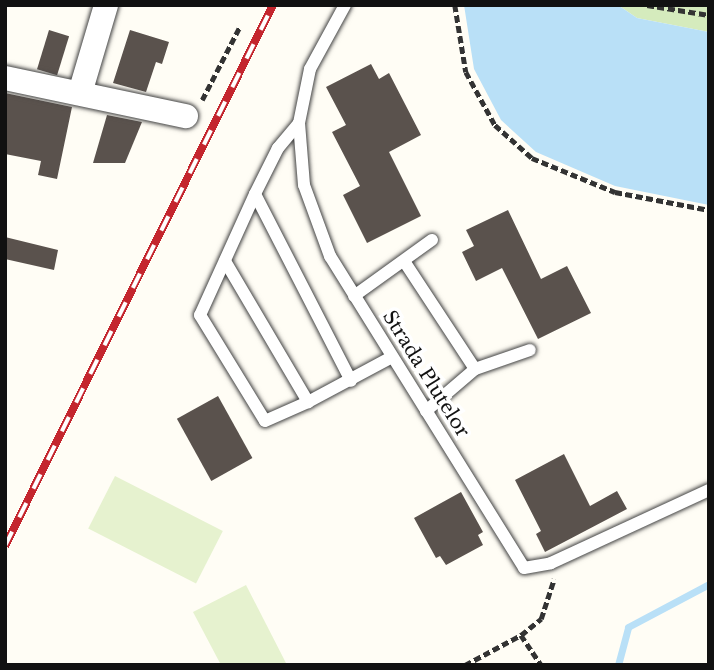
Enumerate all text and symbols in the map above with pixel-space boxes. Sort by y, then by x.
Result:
street label: Strada Plutelor [378,306,474,442]

